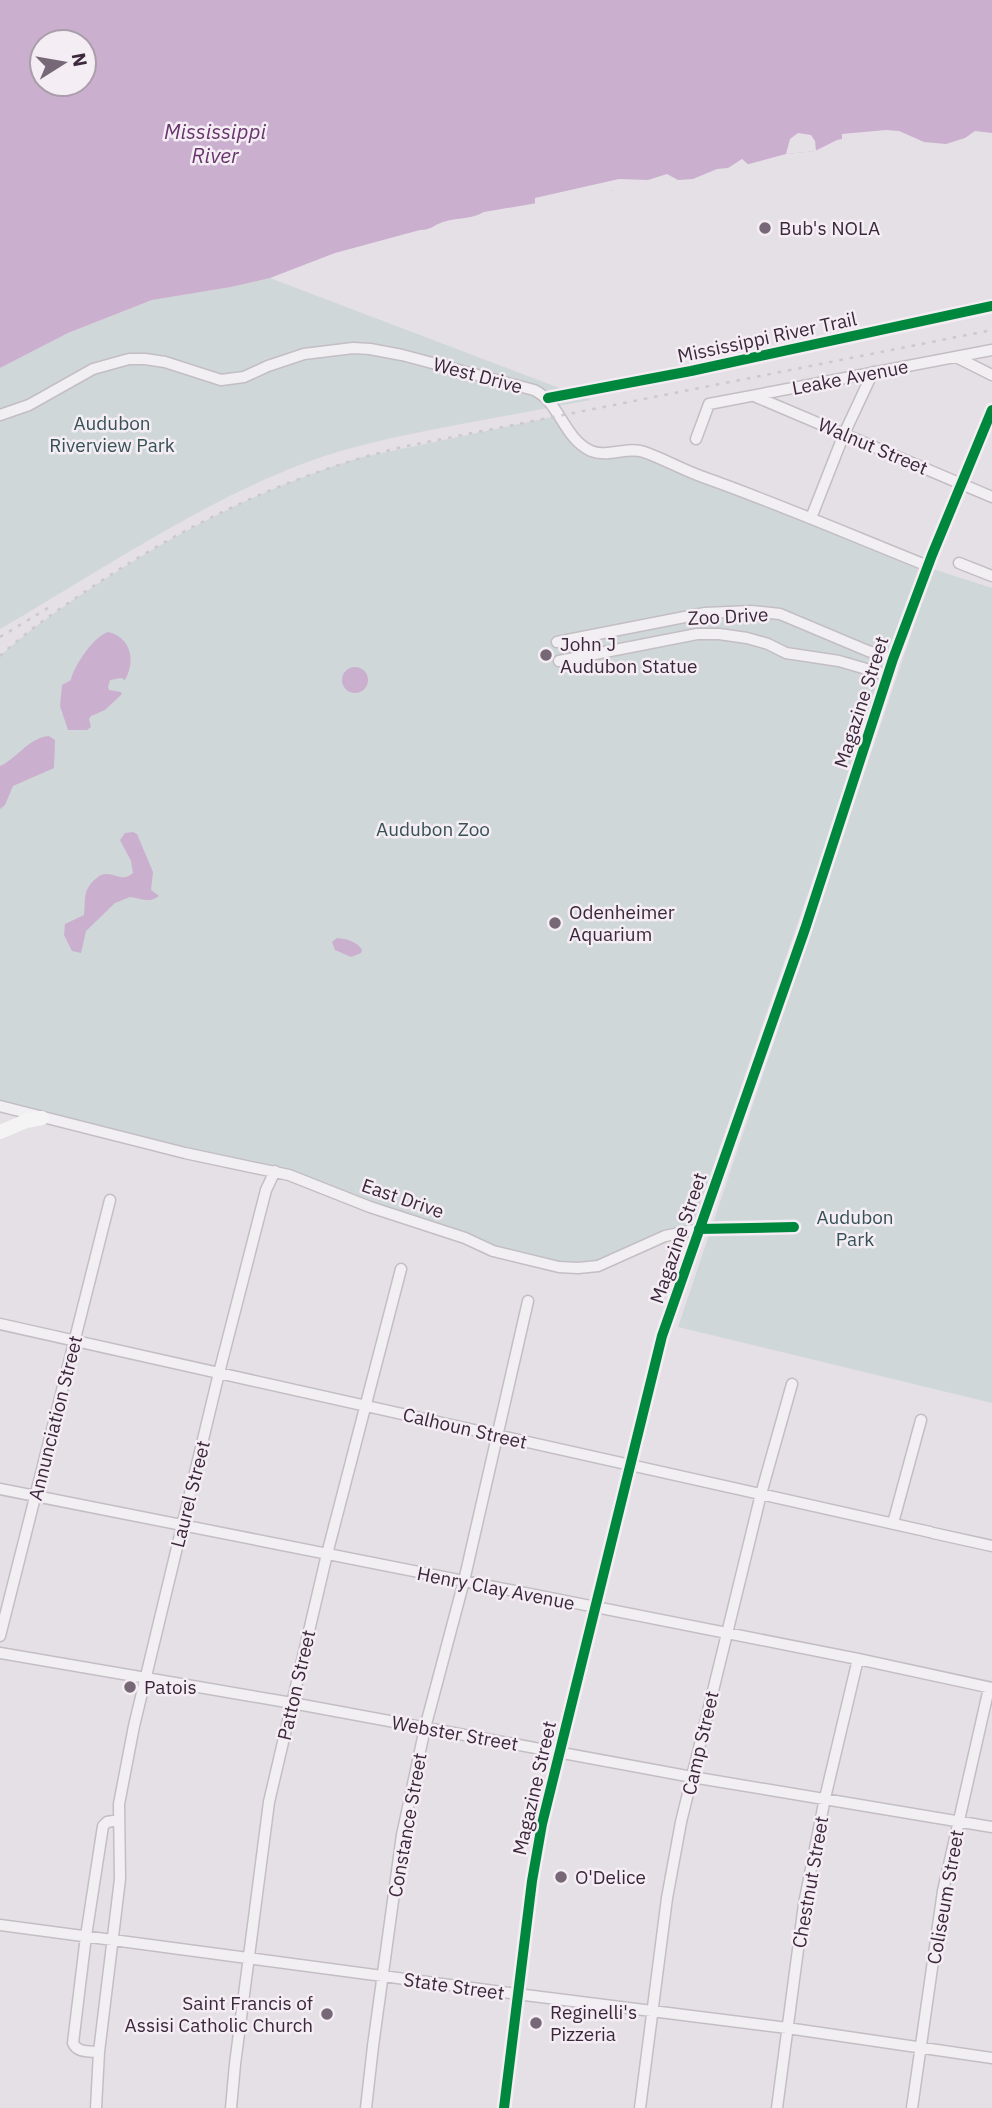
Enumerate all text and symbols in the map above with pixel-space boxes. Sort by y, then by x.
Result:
north arrow [28,28,98,98]
text: N [67,51,93,69]
water label: Mississippi River [164,117,266,169]
place label: Bub's NOLA [779,216,880,240]
marker: Bub's NOLA [757,220,773,236]
street label: Mississippi River Trail [675,306,859,368]
street label: West Drive [431,352,525,398]
street label: Leake Avenue [790,354,910,400]
park label: Audubon Riverview Park [49,411,175,457]
street label: Walnut Street [814,412,932,480]
street label: Zoo Drive [687,602,769,630]
place label: John J Audubon Statue [560,632,697,678]
street label: Magazine Street [828,633,894,771]
marker: John J Audubon Statue [538,647,554,663]
park label: Audubon Zoo [376,817,490,841]
place label: Odenheimer Aquarium [569,900,675,946]
marker: Odenheimer Aquarium [547,915,563,931]
street label: Magazine Street [644,1169,712,1307]
street label: East Drive [359,1173,447,1223]
park label: Audubon Park [816,1205,894,1251]
street label: Annunciation Street [23,1333,87,1503]
street label: Calhoun Street [401,1402,529,1454]
street label: Laurel Street [165,1438,215,1550]
street label: Henry Clay Avenue [415,1561,577,1615]
street label: Patton Street [272,1627,320,1743]
place label: Patois [144,1675,197,1699]
marker: Patois [122,1679,138,1695]
street label: Camp Street [676,1689,724,1797]
street label: Webster Street [390,1710,520,1756]
street label: Magazine Street [507,1719,561,1857]
street label: Constance Street [382,1751,432,1899]
street label: Chestnut Street [787,1814,833,1950]
street label: Coliseum Street [921,1828,969,1966]
place label: O'Delice [575,1865,646,1889]
marker: O'Delice [553,1869,569,1885]
street label: State Street [402,1967,506,2005]
place label: Saint Francis of Assisi Catholic Church [125,1991,313,2037]
place label: Reginelli's Pizzeria [550,2000,637,2046]
marker: Saint Francis of Assisi Catholic Church [319,2006,335,2022]
marker: Reginelli's Pizzeria [528,2015,544,2031]

